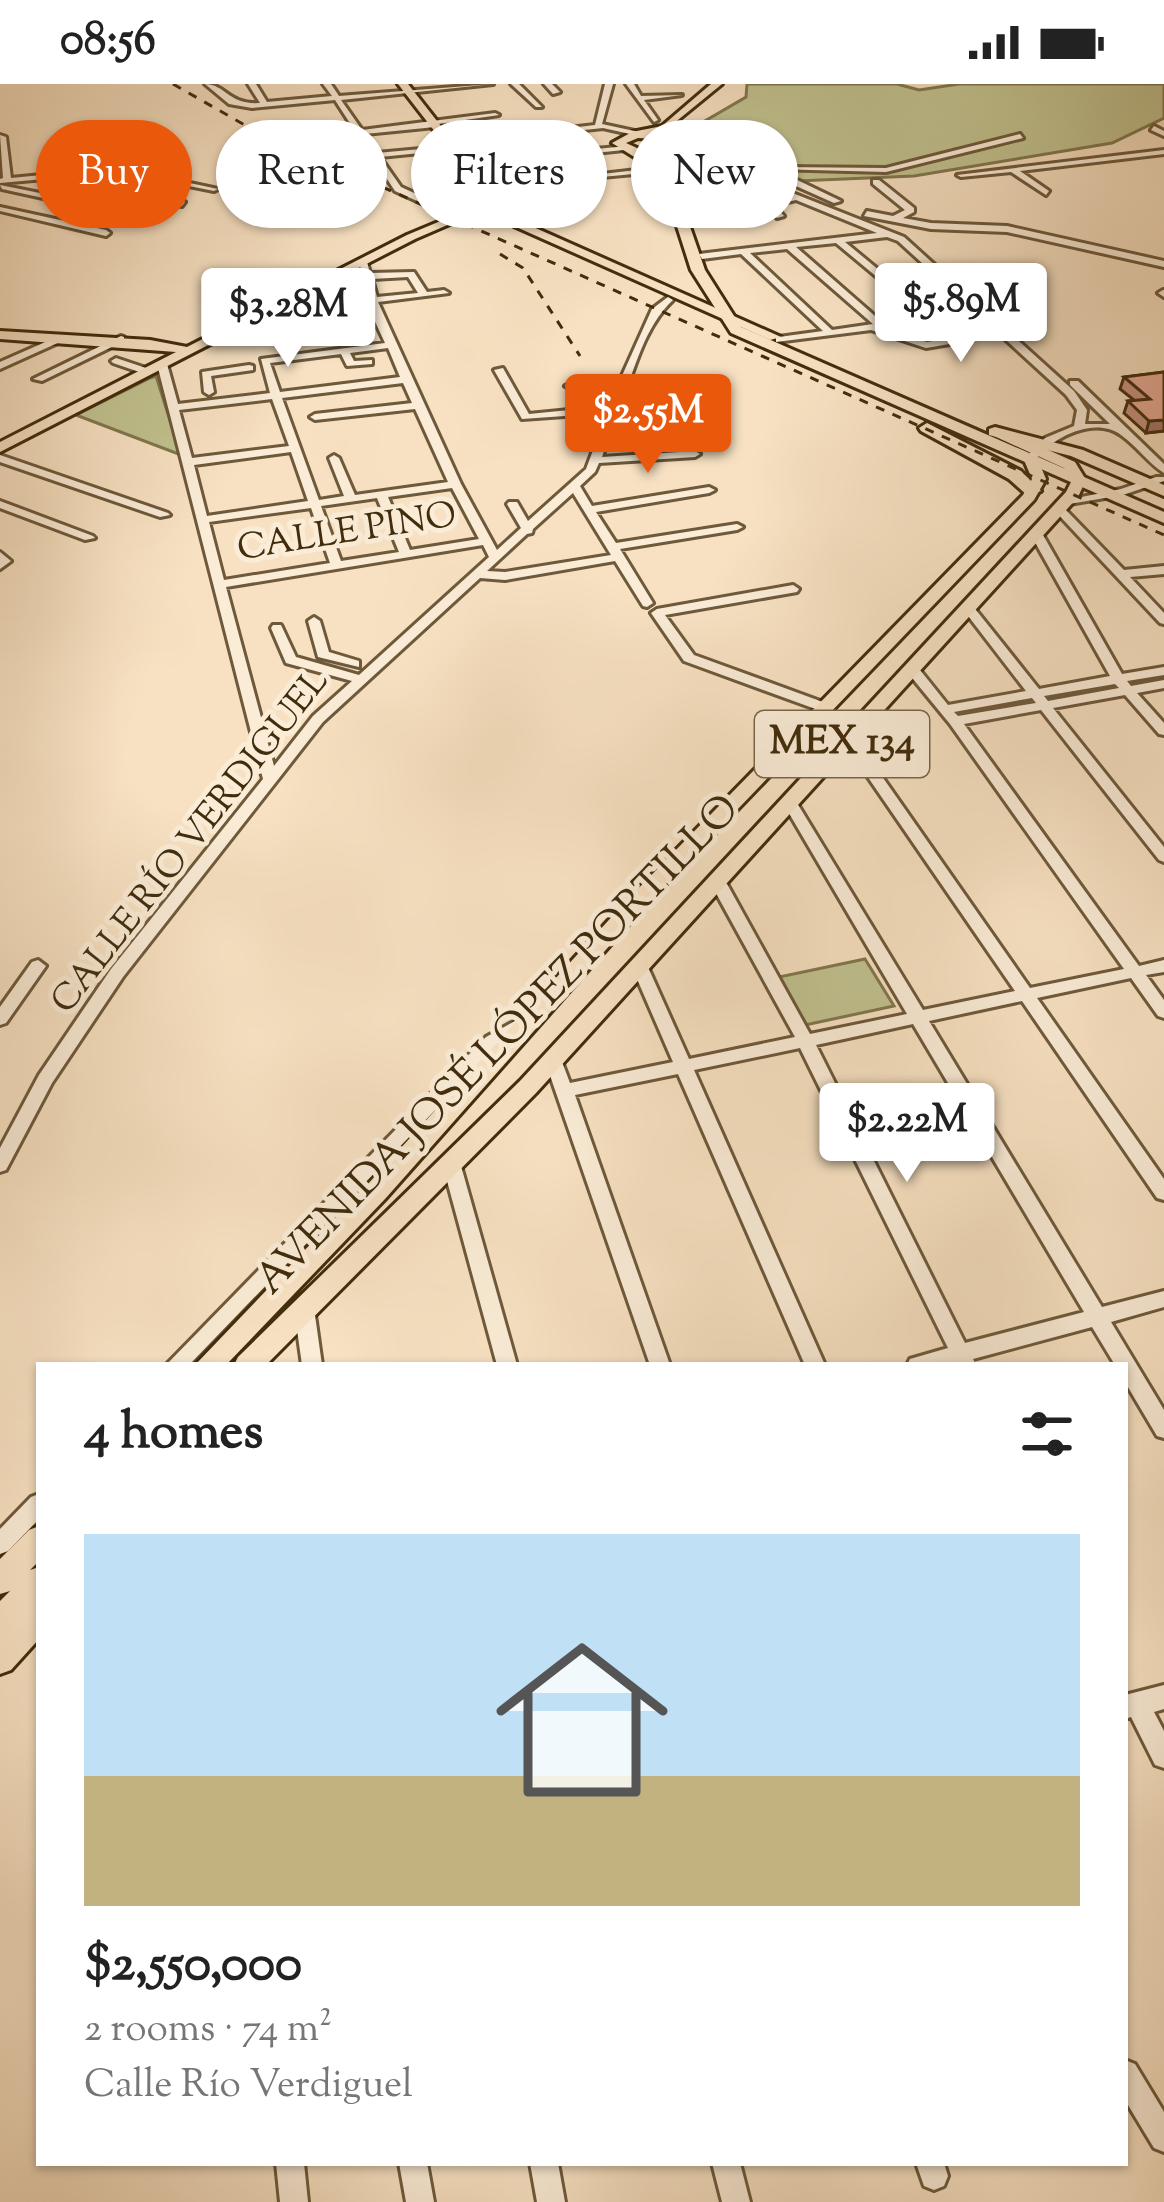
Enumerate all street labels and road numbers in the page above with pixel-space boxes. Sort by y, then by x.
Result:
street label: CALLE PINO [234,490,460,576]
street label: CALLE RÍO VERDIGUEL [40,659,342,1025]
road number: MEX 134 [755,711,929,777]
street label: AVENIDA JOSÉ LÓPEZ PORTILLO [243,782,755,1310]

